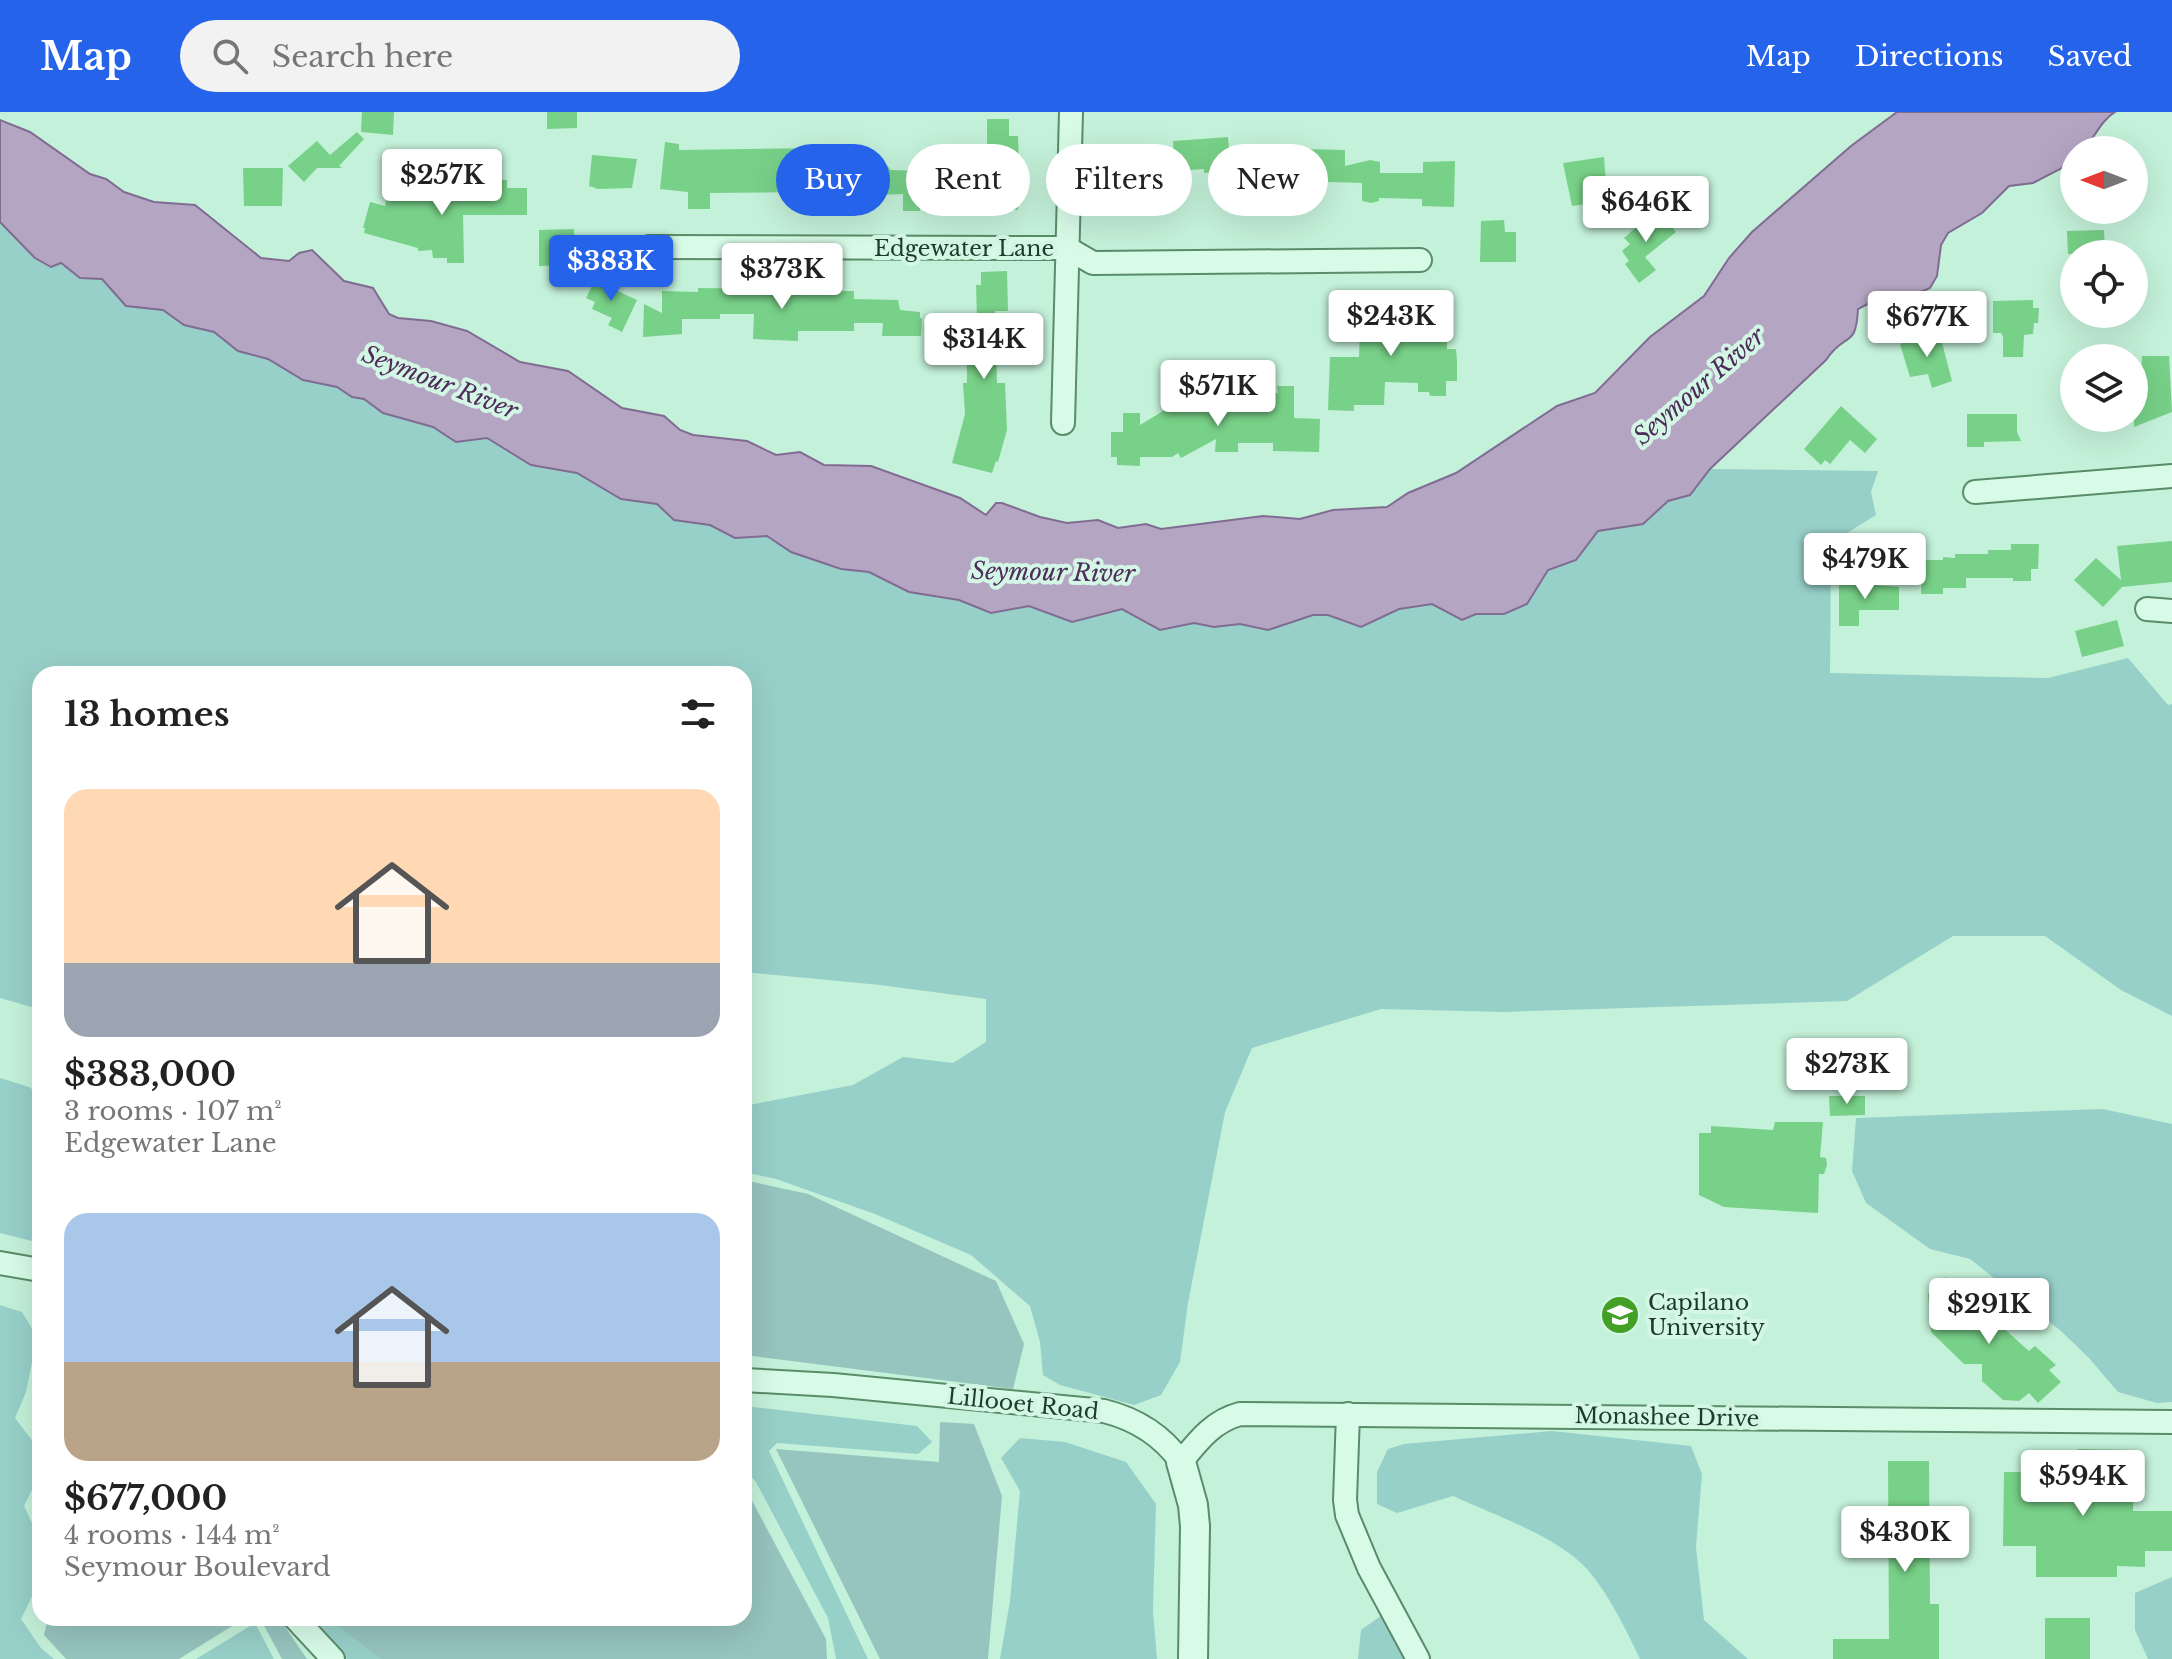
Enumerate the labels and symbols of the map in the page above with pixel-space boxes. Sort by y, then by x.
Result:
north arrow [2060,136,2148,224]
pin: $257K [386,149,498,217]
pin: $646K [1590,176,1702,244]
pin: $383K [555,235,667,303]
street label: Edgewater Lane [874,235,1054,262]
pin: $373K [726,243,838,311]
pin: $243K [1335,290,1447,358]
pin: $677K [1871,291,1983,359]
pin: $314K [928,313,1040,381]
water label: Seymour River [1628,321,1771,451]
water label: Seymour River [358,339,523,425]
pin: $571K [1162,360,1274,428]
pin: $479K [1809,533,1921,601]
water label: Seymour River [971,556,1136,588]
pin: $273K [1791,1038,1903,1106]
pin: $291K [1933,1278,2045,1346]
place label: Capilano University [1648,1289,1765,1341]
school or university icon: Capilano University [1599,1294,1641,1336]
street label: Lillooet Road [946,1383,1100,1425]
street label: Monashee Drive [1574,1402,1760,1432]
pin: $594K [2027,1450,2139,1518]
pin: $430K [1849,1506,1961,1574]

